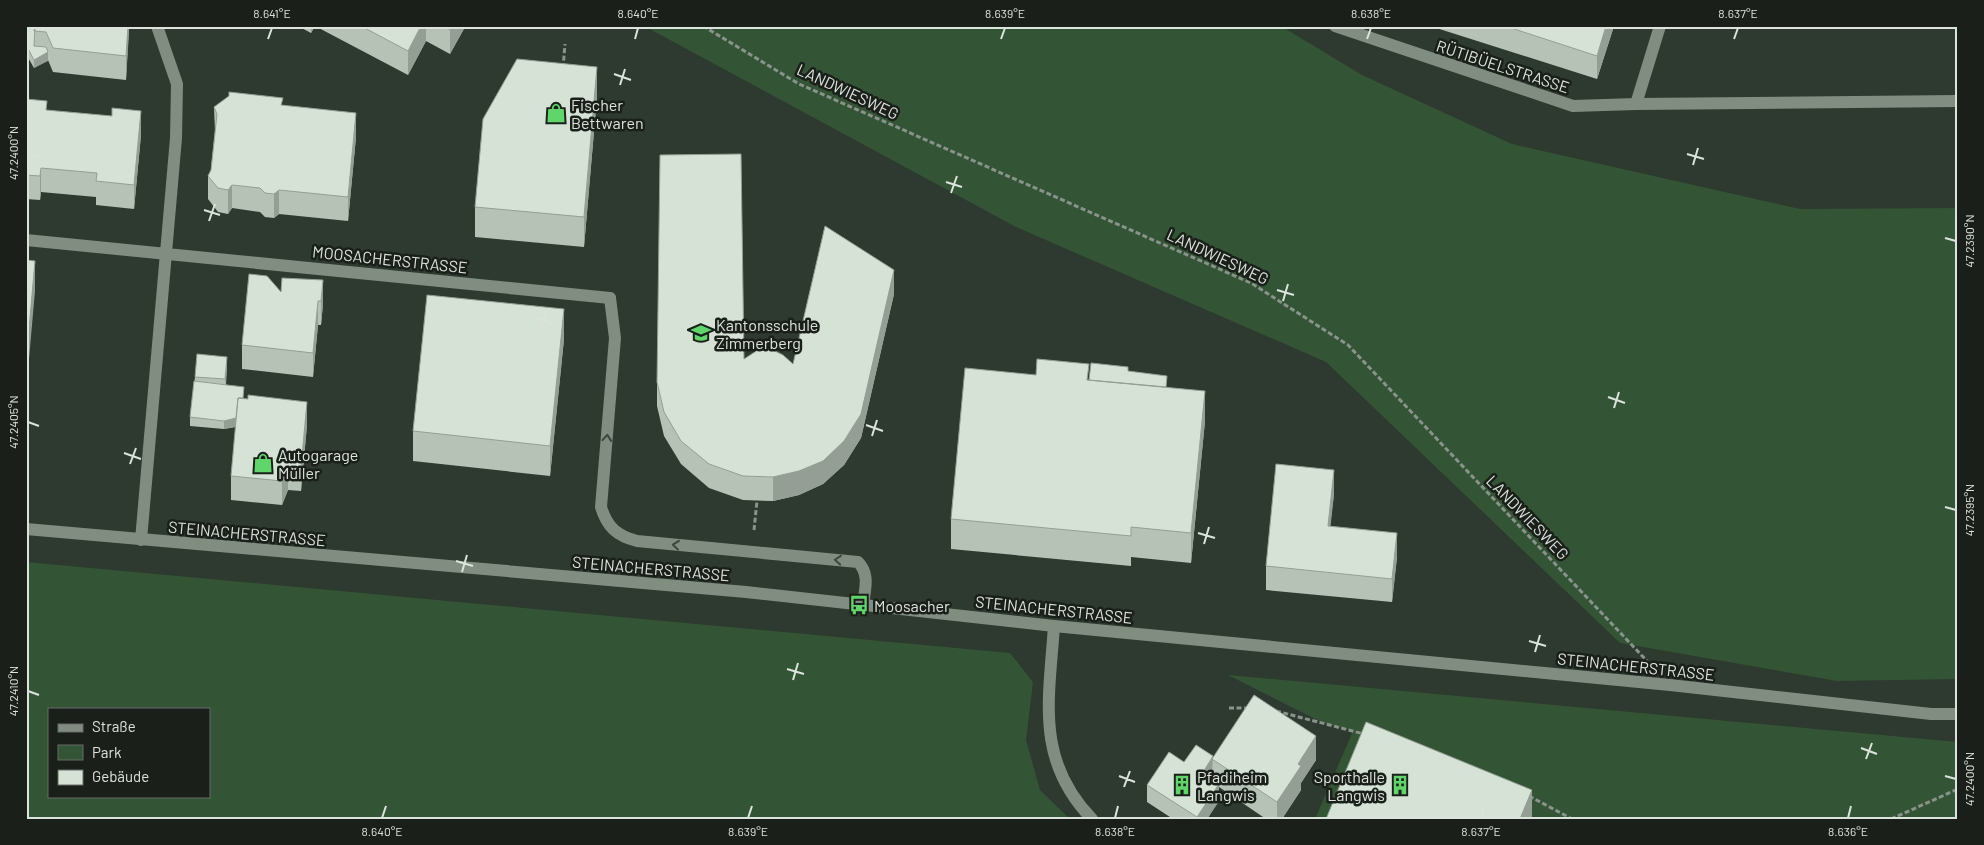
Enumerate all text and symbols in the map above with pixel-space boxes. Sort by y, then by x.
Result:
text: 8.641°E [253,6,291,20]
text: 8.640°E [618,6,659,20]
text: 8.639°E [985,6,1025,20]
text: 8.638°E [1351,6,1391,20]
text: 8.637°E [1718,6,1758,20]
street label: RÜTIBÜELSTRASSE [1434,36,1572,96]
street label: LANDWIESWEG [794,59,902,123]
place label: Fischer Bettwaren [571,95,644,132]
shop icon: Fischer Bettwaren [545,102,567,124]
text: 47.2400°N [6,126,20,180]
text: 47.2390°N [1962,215,1976,267]
street label: LANDWIESWEG [1164,224,1272,288]
street label: MOOSACHERSTRASSE [312,241,468,277]
place label: Kantonsschule Zimmerberg [716,315,818,352]
school or university icon: Kantonsschule Zimmerberg [690,322,712,344]
text: 47.2405°N [6,395,20,449]
one-way arrow [601,434,612,442]
place label: Autogarage Müller [278,445,358,482]
shop icon: Autogarage Müller [252,452,274,474]
street label: LANDWIESWEG [1483,471,1573,563]
text: 47.2395°N [1962,484,1976,536]
street label: STEINACHERSTRASSE [168,517,326,549]
one-way arrow [672,540,680,551]
street label: STEINACHERSTRASSE [572,552,730,584]
one-way arrow [834,555,842,566]
street label: STEINACHERSTRASSE [974,591,1134,627]
bus stop icon: Moosacher [848,594,870,616]
place label: Moosacher [874,596,950,615]
street label: STEINACHERSTRASSE [1556,648,1716,684]
text: 47.2410°N [6,666,20,716]
legend [48,708,210,798]
text: Straße [92,717,136,735]
text: Park [92,743,122,761]
text: 47.2400°N [1962,752,1976,806]
text: Gebäude [92,767,149,785]
place label: Pfadiheim Langwis [1197,767,1267,804]
place label: Sporthalle Langwis [1314,767,1385,804]
building icon: Pfadiheim Langwis [1171,774,1193,796]
building icon: Sporthalle Langwis [1389,774,1411,796]
text: 8.640°E [362,824,403,838]
text: 8.639°E [728,824,768,838]
text: 8.638°E [1095,824,1135,838]
text: 8.637°E [1461,824,1501,838]
text: 8.636°E [1828,824,1868,838]

